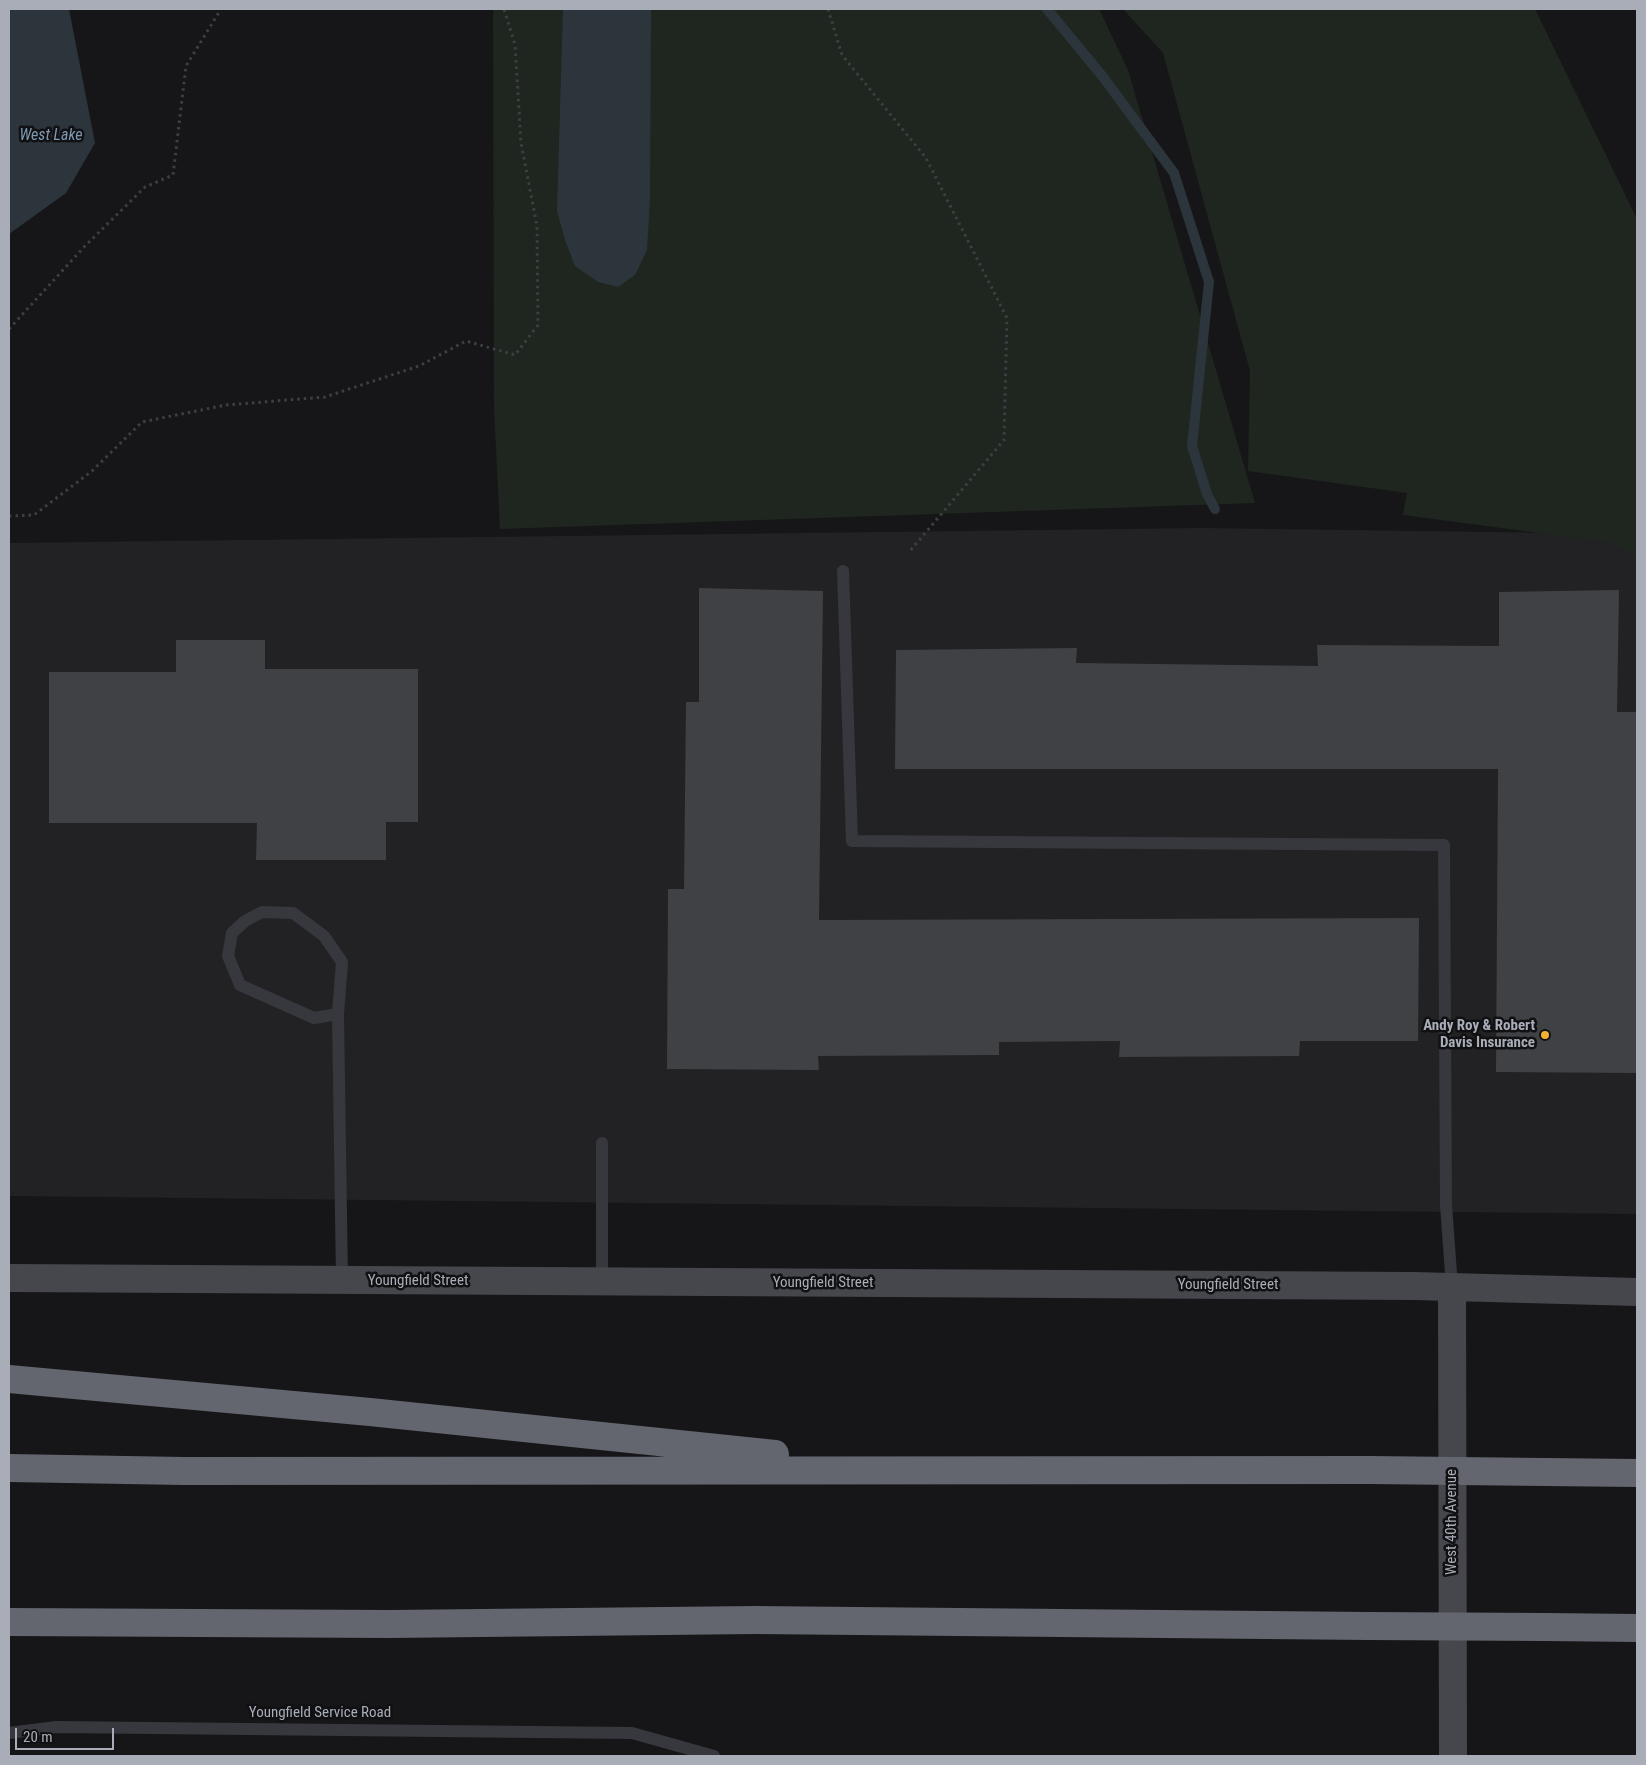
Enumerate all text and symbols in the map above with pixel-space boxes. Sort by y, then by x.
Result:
water label: West Lake [19,126,83,146]
place label: Andy Roy & Robert Davis Insurance [1423,1017,1535,1052]
marker: Andy Roy & Robert Davis Insurance [1539,1029,1551,1041]
street label: Youngfield Street [368,1272,468,1290]
street label: Youngfield Street [773,1274,873,1292]
street label: Youngfield Street [1178,1276,1278,1294]
street label: West 40th Avenue [1443,1469,1461,1575]
street label: Youngfield Service Road [249,1704,391,1722]
scale bar [18,1718,116,1750]
text: 20 m [23,1728,53,1746]

